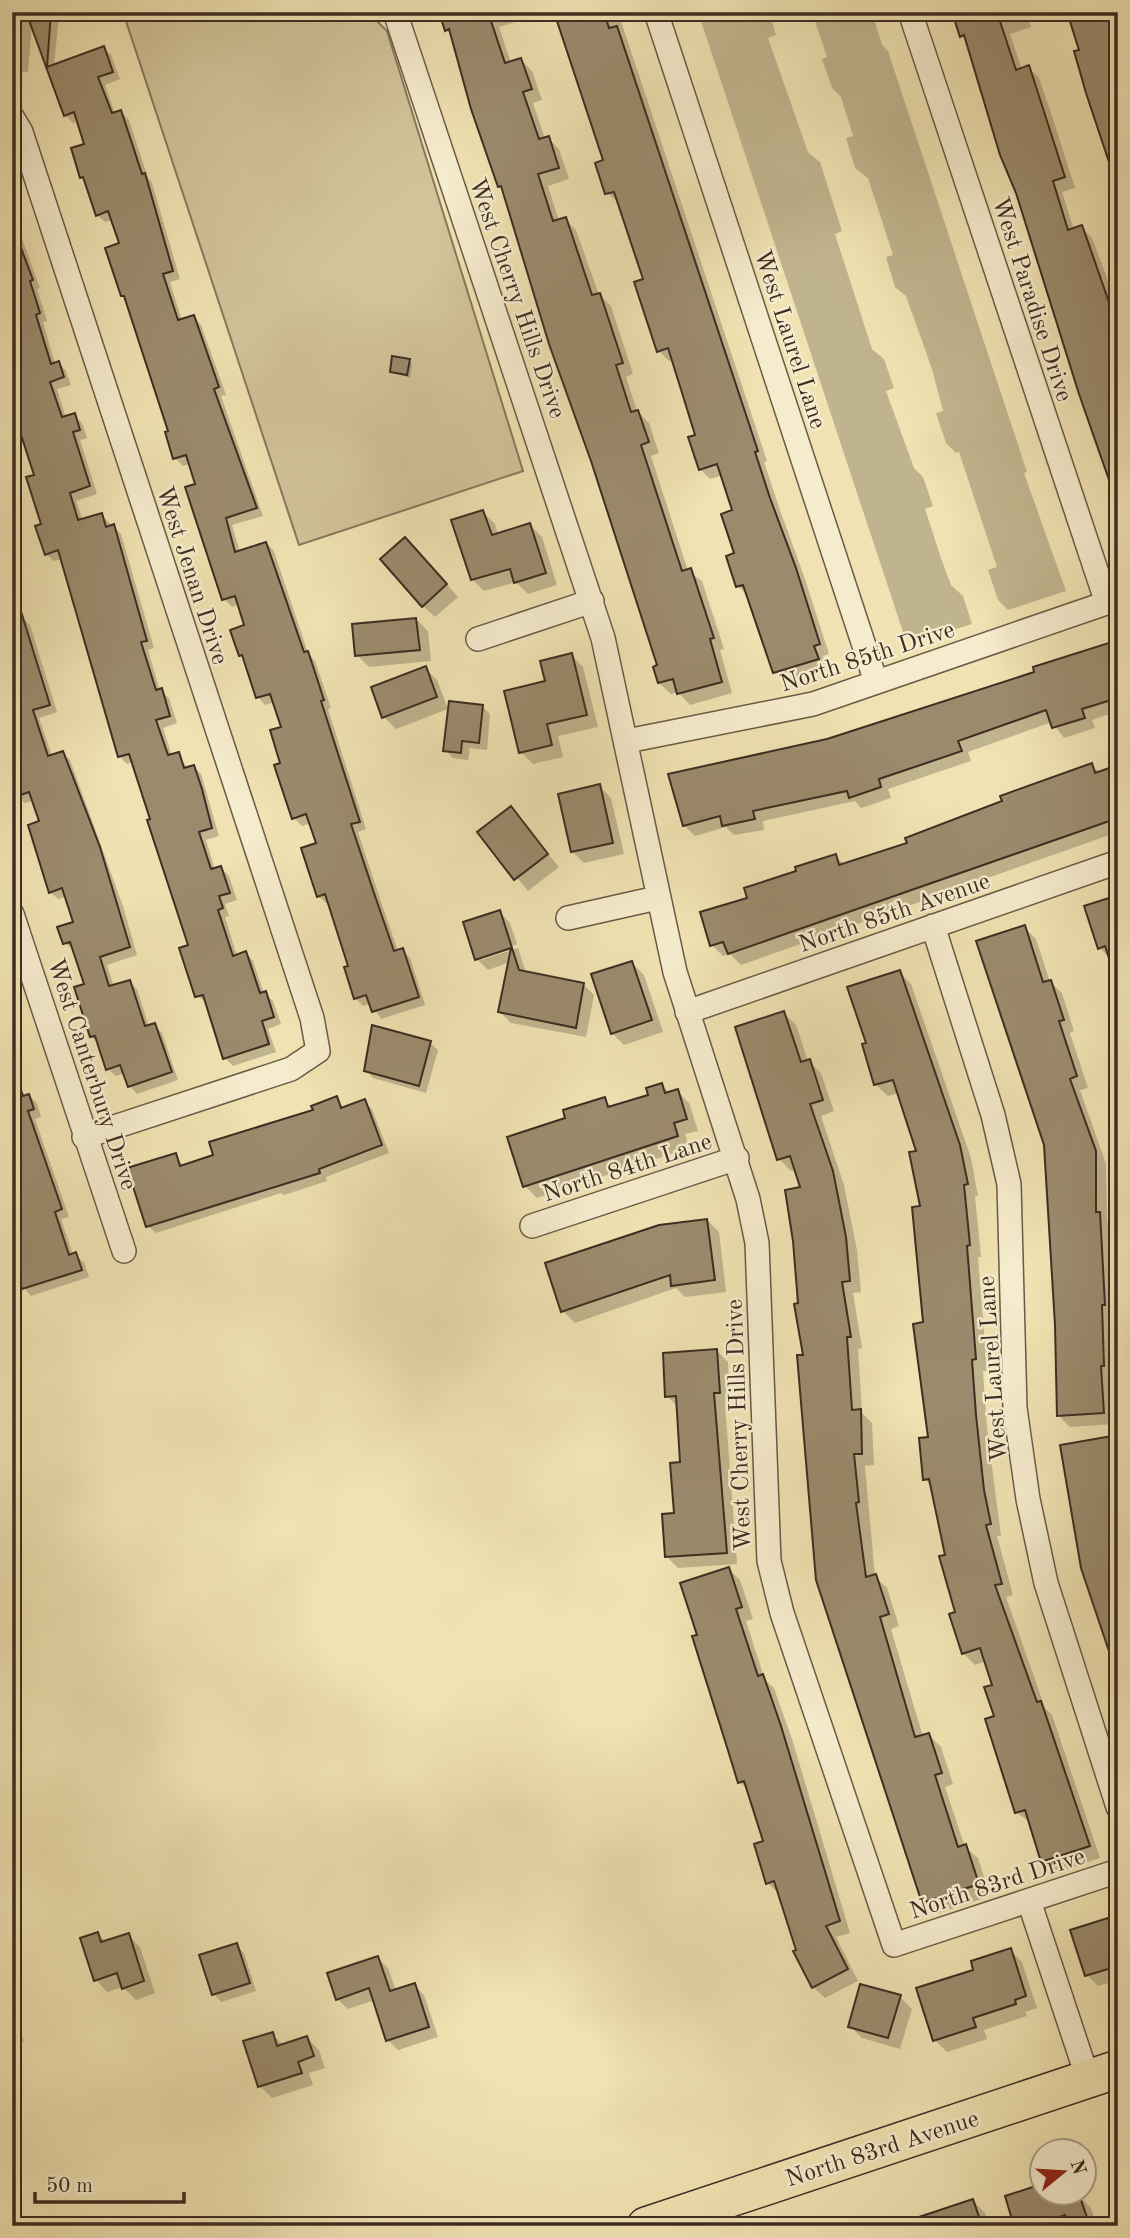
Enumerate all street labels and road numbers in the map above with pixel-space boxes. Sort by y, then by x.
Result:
street label: West Cherry Hills Drive [464,175,569,422]
street label: West Paradise Drive [987,194,1076,405]
street label: West Laurel Lane [749,247,829,432]
street label: West Jenan Drive [151,483,231,668]
street label: North 85th Drive [777,618,958,697]
street label: North 85th Avenue [796,870,993,958]
street label: West Canterbury Drive [42,956,140,1193]
street label: North 84th Lane [540,1130,715,1208]
street label: West Laurel Lane [976,1275,1012,1463]
street label: West Cherry Hills Drive [724,1298,756,1551]
street label: North 83rd Drive [907,1845,1088,1925]
street label: North 83rd Avenue [783,2107,982,2192]

